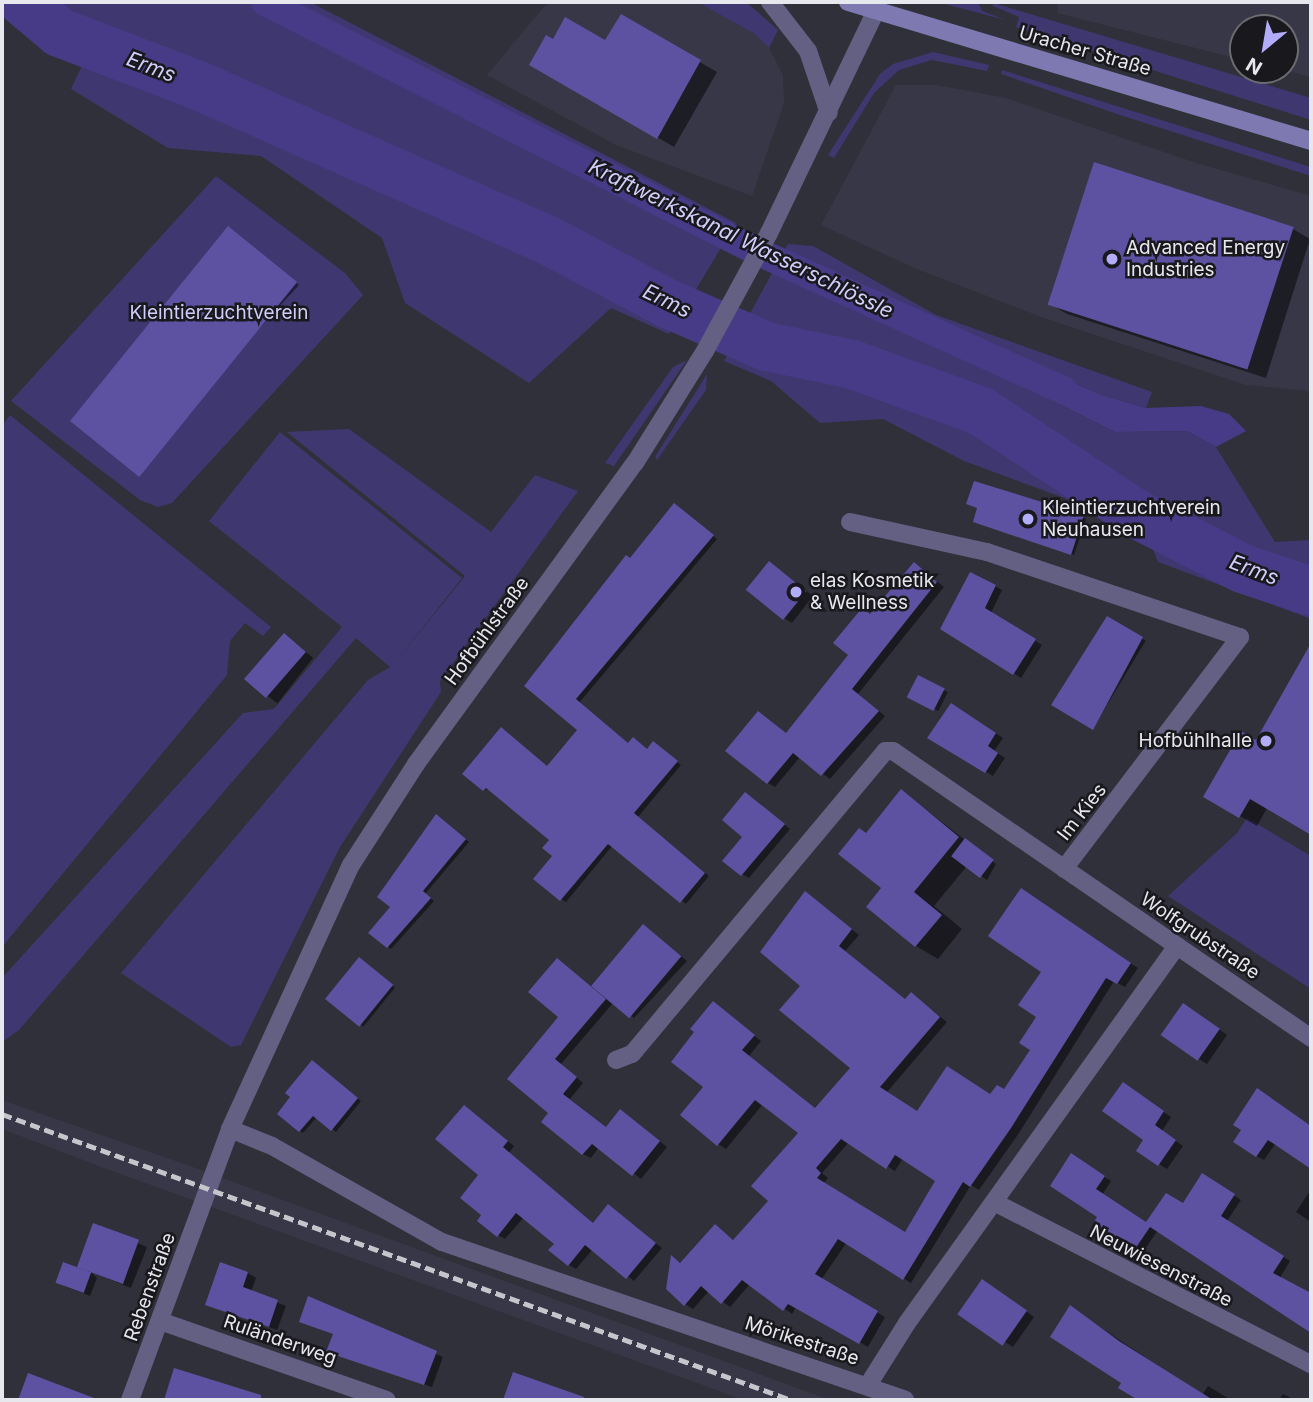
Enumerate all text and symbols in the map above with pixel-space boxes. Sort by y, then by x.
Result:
north arrow [1229,14,1299,84]
street label: Uracher Straße [1016,21,1154,81]
water label: Erms [123,46,179,88]
text: N [1242,52,1266,79]
water label: Kraftwerkskanal Wasserschlössle [584,154,898,324]
place label: Advanced Energy Industries [1126,237,1285,281]
marker: Advanced Energy Industries [1104,251,1120,267]
water label: Erms [639,279,695,323]
park label: Kleintierzuchtverein [130,302,308,324]
place label: Kleintierzuchtverein Neuhausen [1042,497,1221,541]
marker: Kleintierzuchtverein Neuhausen [1020,511,1036,527]
water label: Erms [1226,549,1282,591]
place label: elas Kosmetik & Wellness [810,570,934,614]
street label: Hofbühlstraße [440,572,534,690]
marker: elas Kosmetik & Wellness [788,584,804,600]
place label: Hofbühlhalle [1139,730,1252,752]
marker: Hofbühlhalle [1258,733,1274,749]
street label: Im Kies [1053,779,1111,845]
street label: Wolfgrubstraße [1136,888,1264,984]
street label: Neuwiesenstraße [1086,1220,1236,1312]
street label: Rebenstraße [120,1230,180,1344]
street label: Ruländerweg [221,1310,339,1370]
street label: Mörikestraße [742,1312,862,1370]

